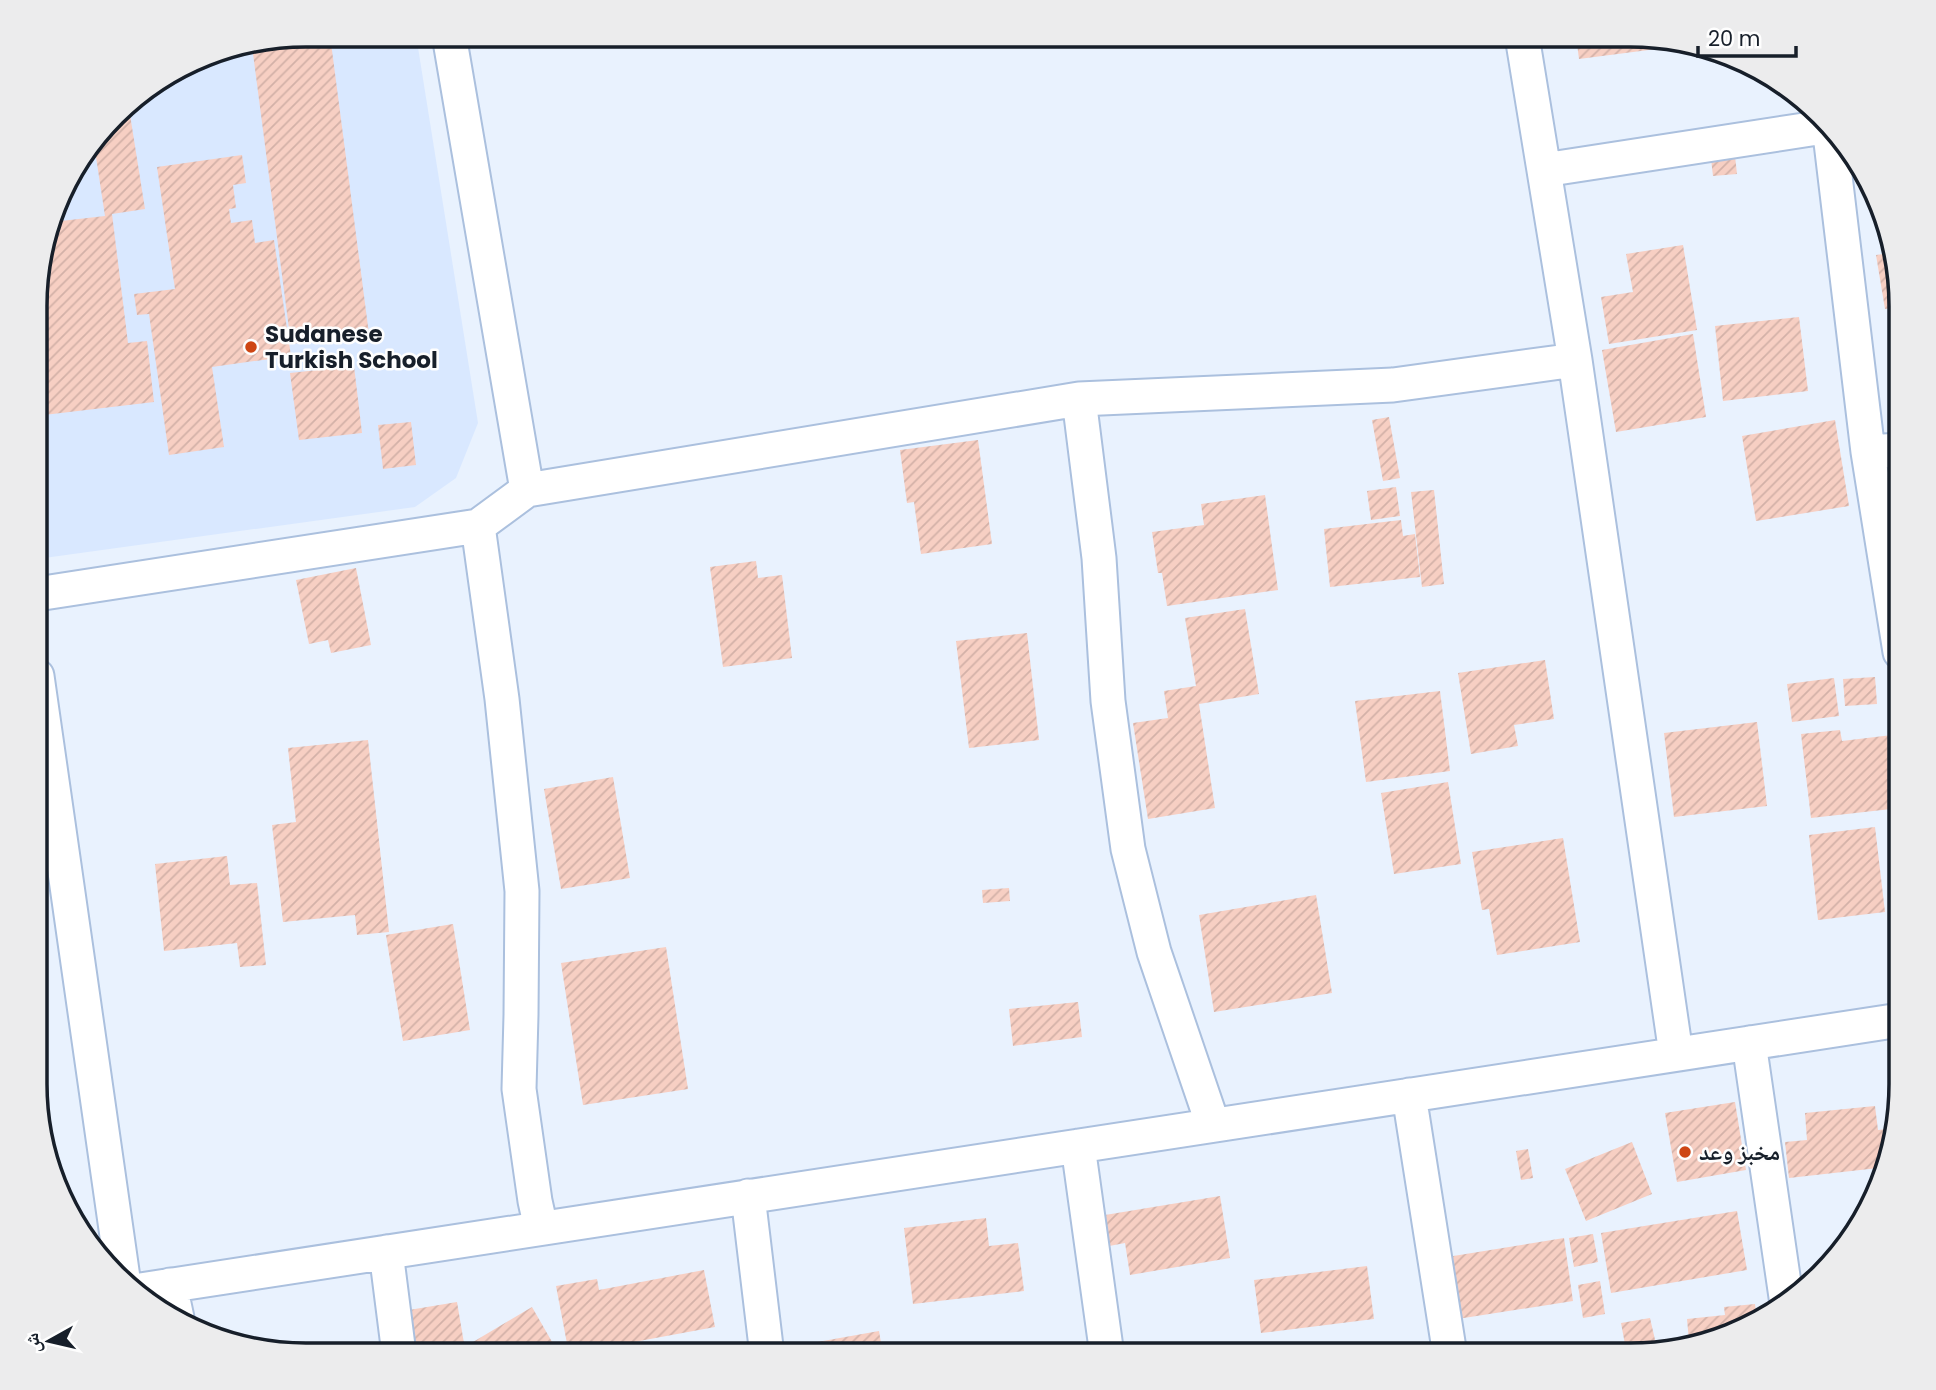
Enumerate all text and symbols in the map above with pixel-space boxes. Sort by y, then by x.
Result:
scale bar [1698,14,1796,58]
text: 20 m [1708,24,1761,53]
place label: Sudanese Turkish School [265,318,438,376]
marker: Sudanese Turkish School [243,339,259,355]
place label: مخبز وعد [1699,1136,1780,1168]
marker: مخبز وعد [1677,1144,1693,1160]
north arrow [14,1306,84,1376]
text: ش [18,1331,47,1355]

